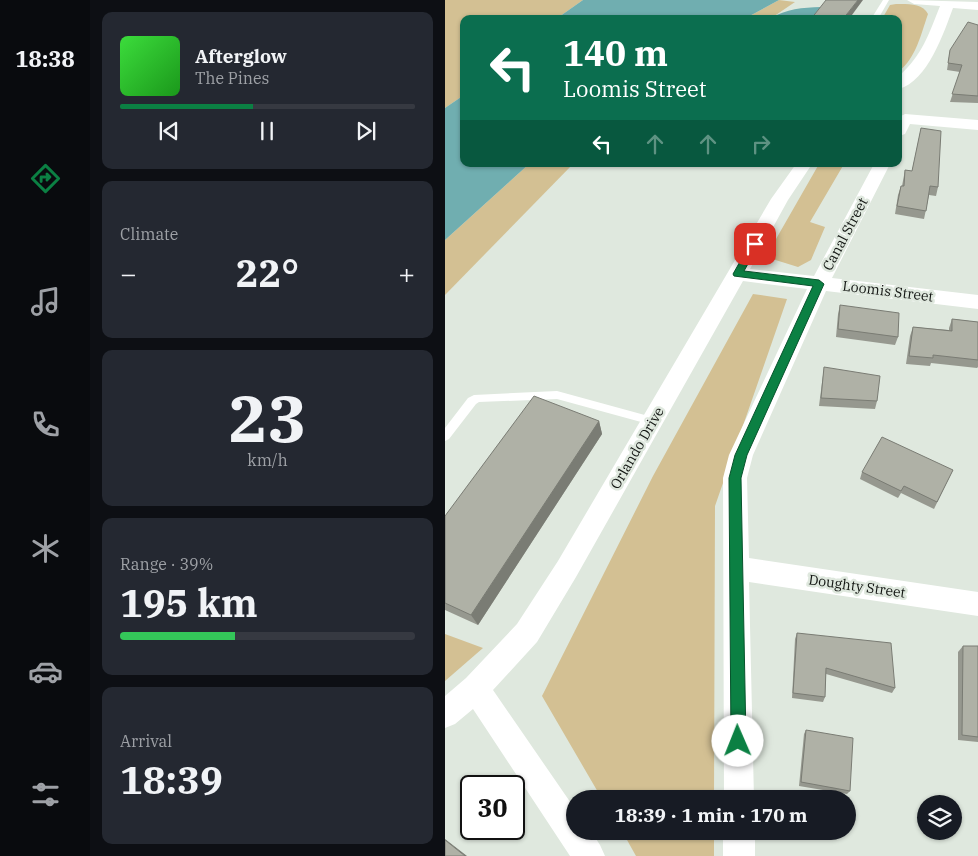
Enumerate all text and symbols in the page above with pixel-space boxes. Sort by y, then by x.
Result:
text: 140 m [563,30,668,76]
icon: left [480,35,545,100]
text: 18:38 [15,44,75,73]
text: Afterglow [195,44,287,68]
text: The Pines [195,68,269,88]
text: Loomis Street [563,74,707,103]
icon: previous [155,117,183,145]
icon: pause [253,117,281,145]
icon: next [352,117,380,145]
icon: left [588,130,616,158]
icon: ahead [641,130,669,158]
icon: ahead [694,130,722,158]
icon: right [747,130,775,158]
icon: directions [28,161,63,196]
street label: Canal Street [818,194,872,274]
pin [734,223,776,265]
text: Climate [120,224,178,244]
icon: arrive [741,230,769,258]
text: 22° [236,248,299,297]
text: − [120,255,137,292]
text: + [398,255,415,292]
street label: Loomis Street [842,276,935,306]
icon: music [28,284,63,319]
text: 23 [228,375,307,460]
street label: Orlando Drive [606,404,668,492]
icon: phone [28,407,63,442]
text: km/h [247,450,288,470]
icon: climate [28,531,63,566]
text: Range · 39% [120,554,213,574]
street label: Doughty Street [807,570,907,602]
text: 195 km [120,578,258,627]
icon: car [28,654,63,689]
position arrow [711,714,763,766]
text: Arrival [120,731,172,751]
text: 18:39 [120,755,223,804]
speed limit sign: 30 [460,775,525,840]
icon: filters [28,777,63,812]
map controls [917,795,962,840]
button: layers [917,795,962,840]
text: 18:39 · 1 min · 170 m [615,803,807,827]

